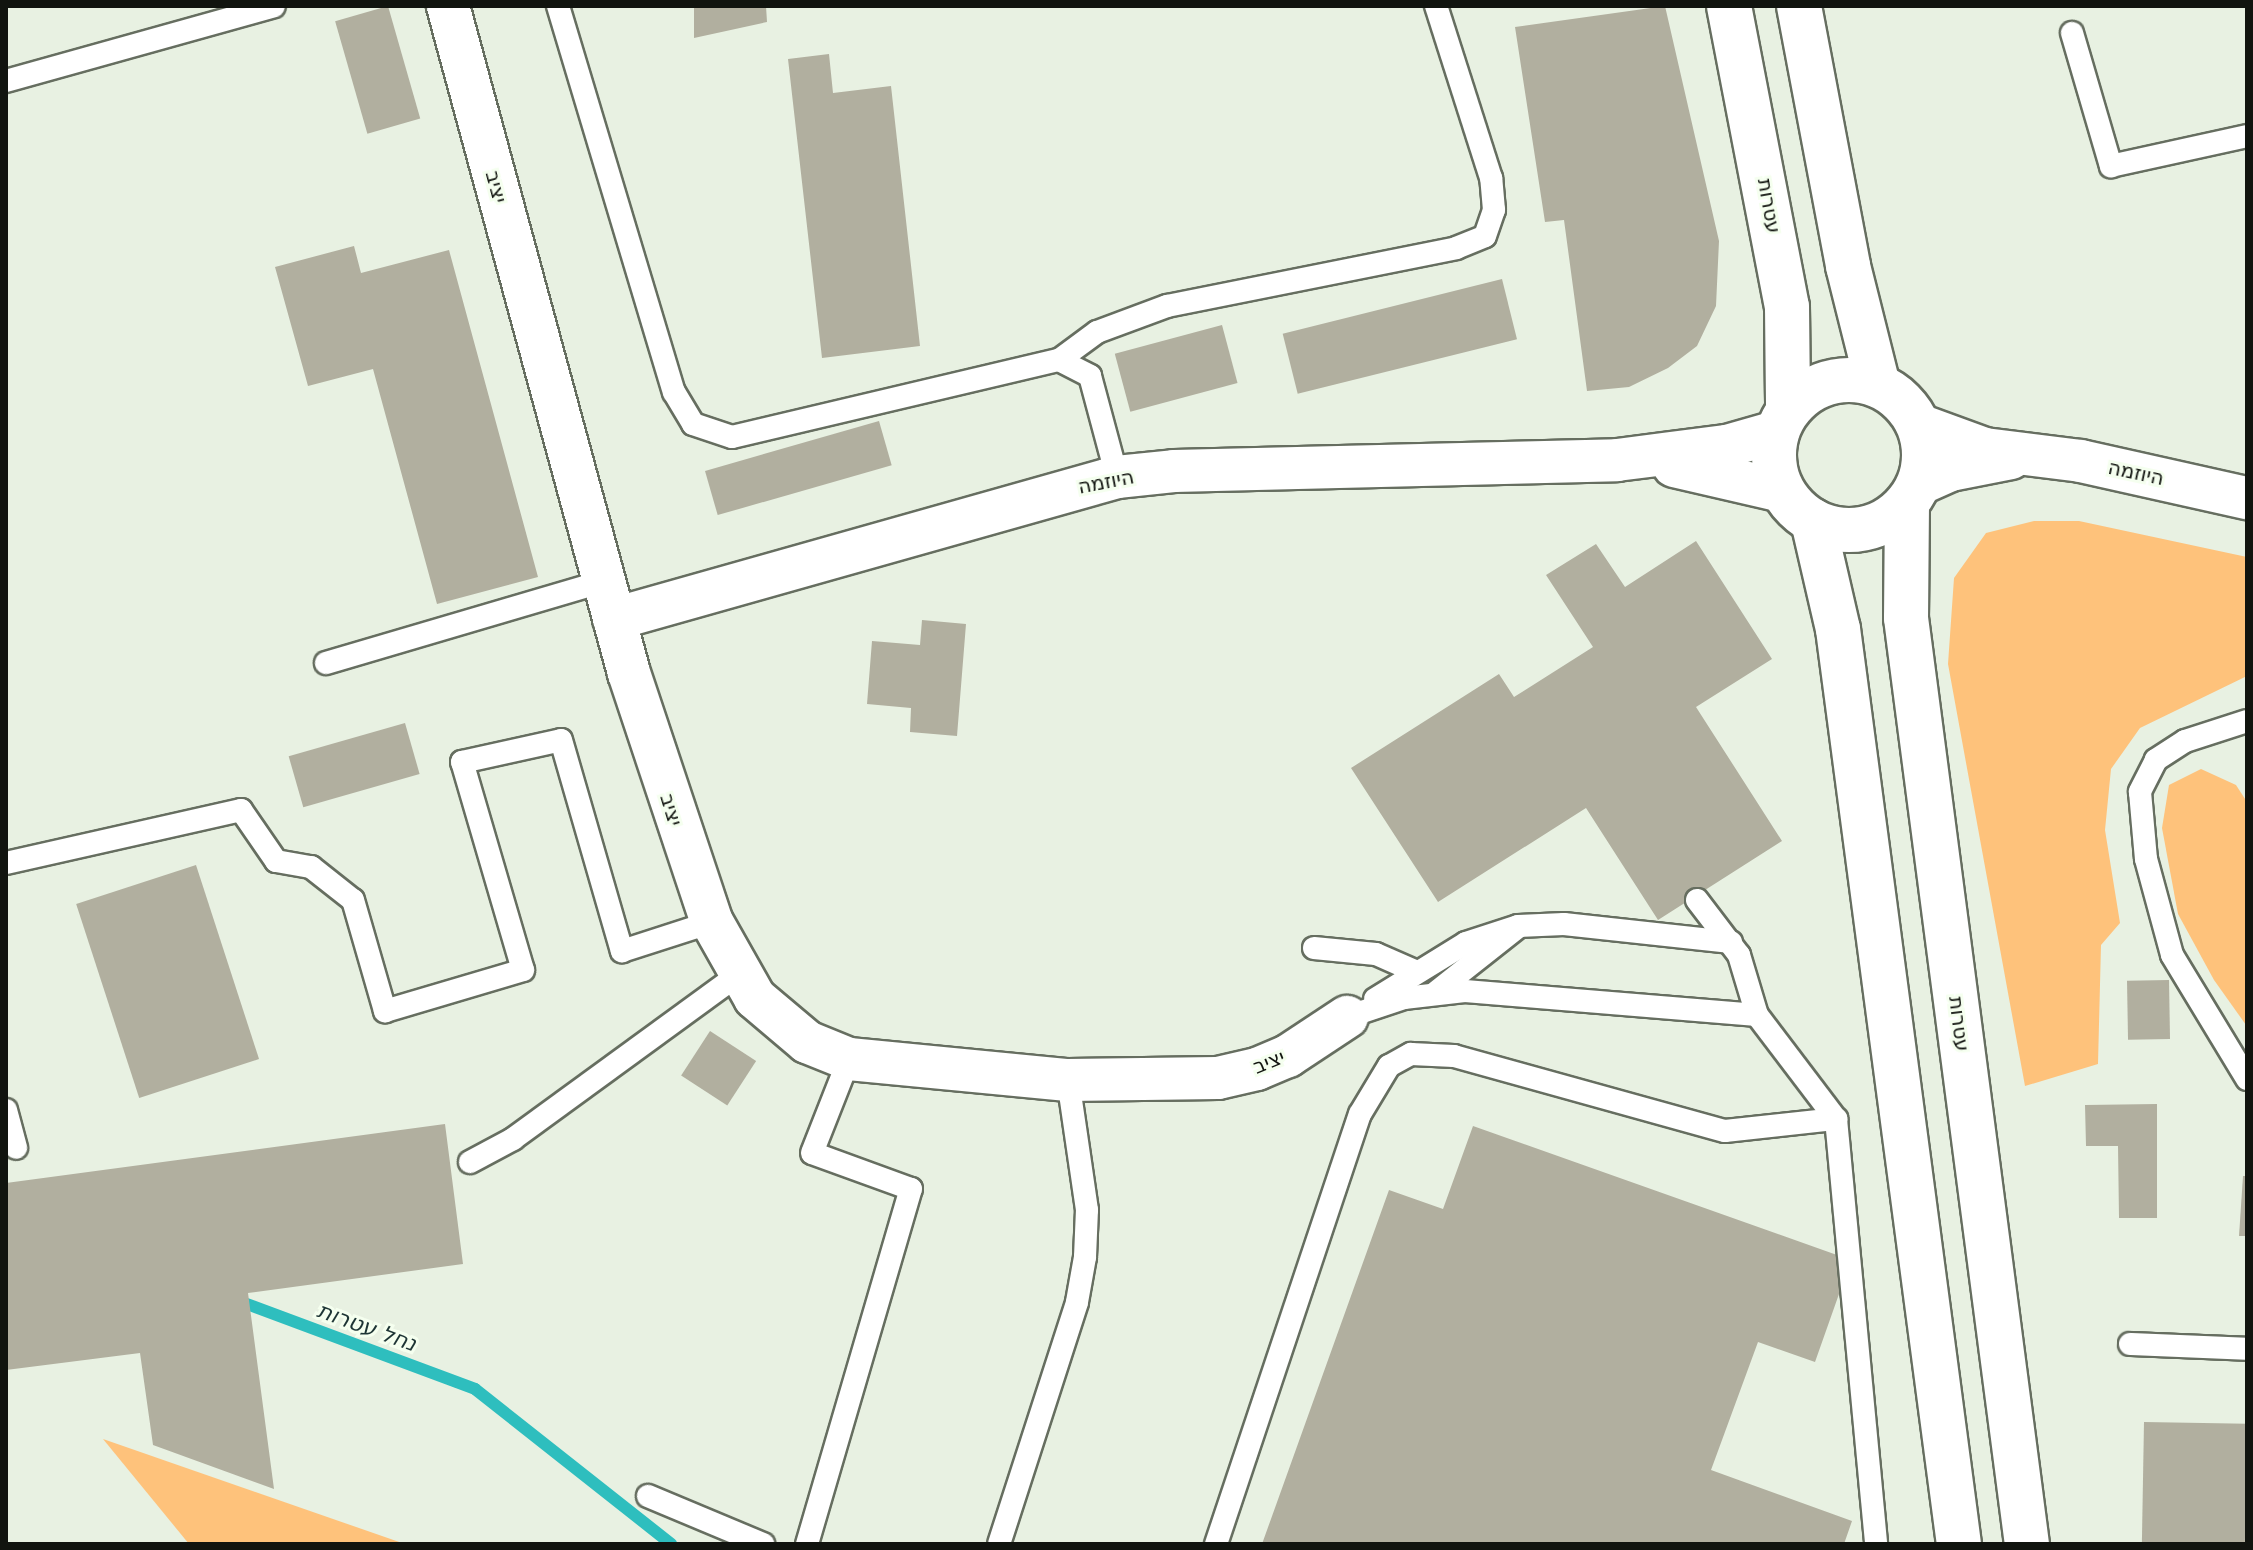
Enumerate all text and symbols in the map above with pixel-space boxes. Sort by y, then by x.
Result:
street label: יציב [480,168,512,206]
street label: עטרות [1752,177,1786,235]
street label: היוזמה [2106,455,2166,491]
street label: היוזמה [1076,465,1136,499]
street label: יציב [655,791,687,829]
street label: עטרות [1944,995,1974,1053]
street label: יציב [1249,1045,1289,1079]
water label: נחל עטרות [314,1297,420,1357]

